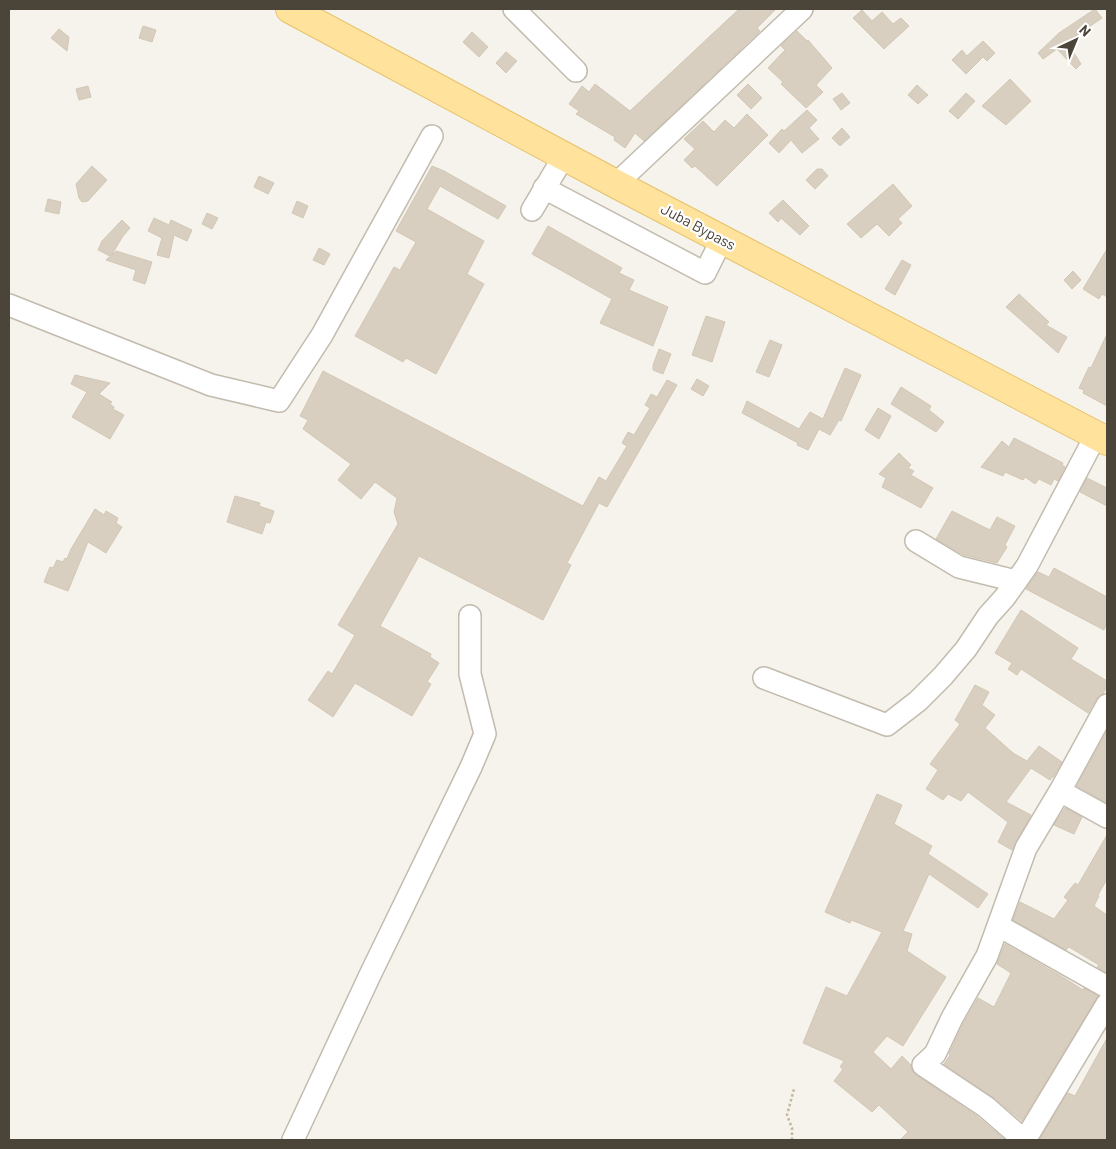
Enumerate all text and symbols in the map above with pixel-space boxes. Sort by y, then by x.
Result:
north arrow [1051,15,1101,65]
text: N [1076,21,1095,40]
street label: Juba Bypass [658,199,739,253]

